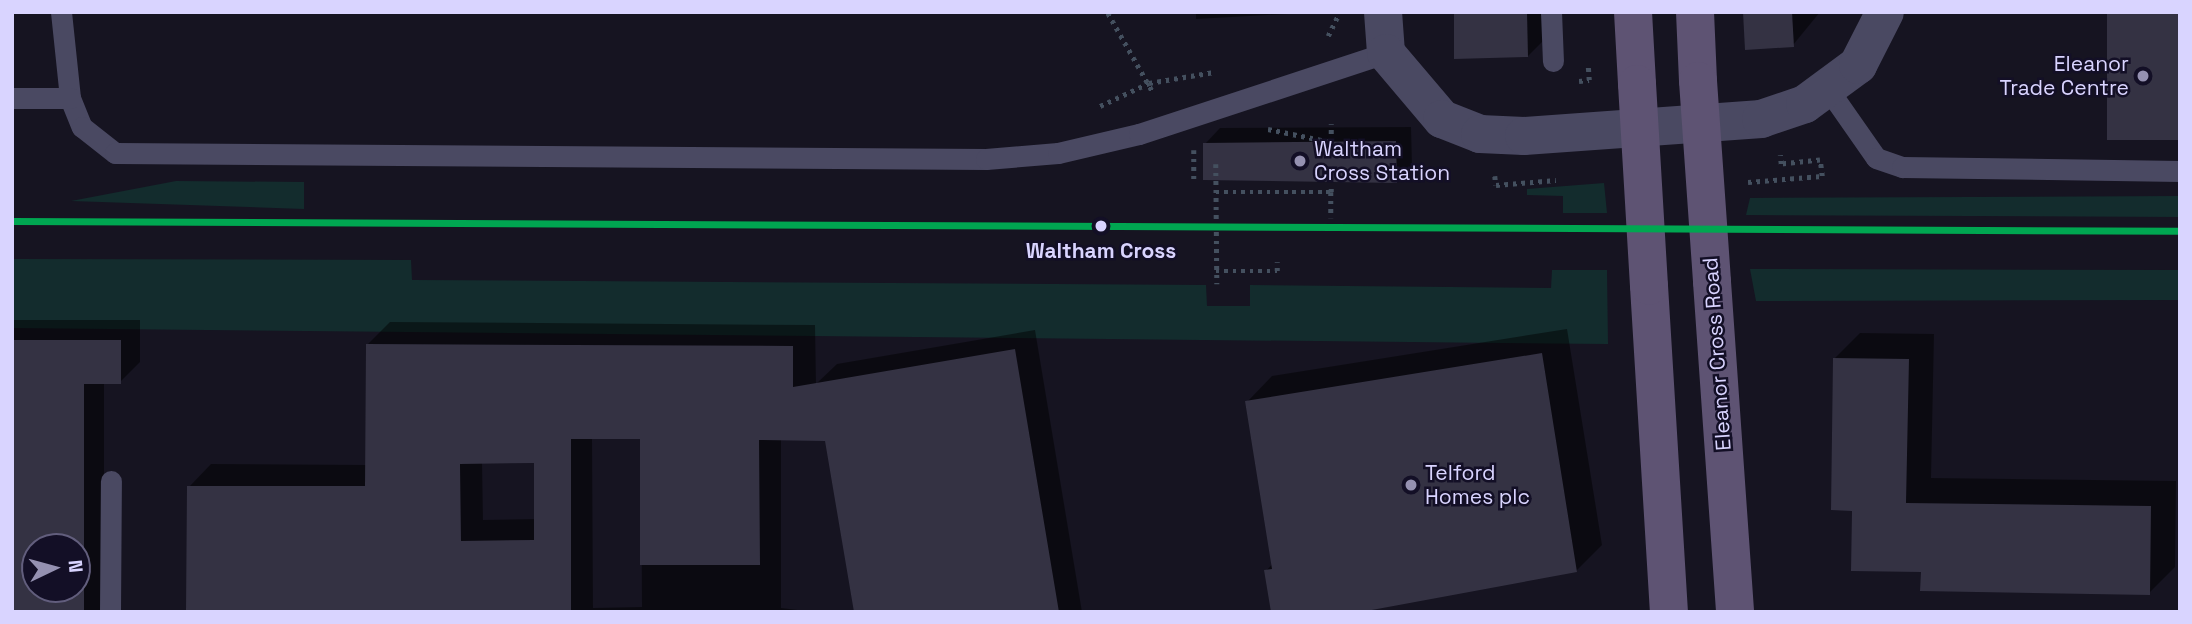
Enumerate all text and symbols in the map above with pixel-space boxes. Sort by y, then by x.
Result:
place label: Eleanor Trade Centre [1999,51,2129,101]
marker: Eleanor Trade Centre [2135,68,2151,84]
place label: Waltham Cross Station [1314,136,1450,186]
marker: Waltham Cross Station [1292,153,1308,169]
marker: Waltham Cross [1091,216,1111,236]
place label: Waltham Cross [1026,238,1176,264]
street label: Eleanor Cross Road [1698,257,1736,451]
place label: Telford Homes plc [1425,460,1530,510]
marker: Telford Homes plc [1403,477,1419,493]
north arrow [21,533,91,603]
text: N [62,559,88,574]

